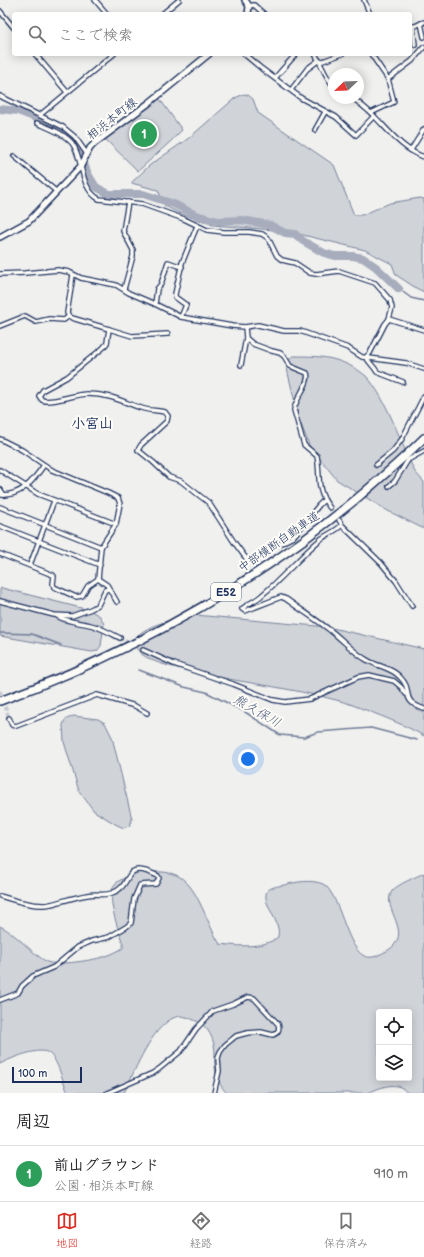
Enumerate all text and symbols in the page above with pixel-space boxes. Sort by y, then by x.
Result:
search box [12,12,412,56]
icon: search [26,23,48,45]
text: ここで検索 [58,26,133,45]
north arrow [328,68,364,104]
street label: 相浜本町線 [84,95,140,143]
pin: 1 [131,119,157,149]
district label: 小宮山 [71,415,113,432]
street label: 中部横断自動車道 [235,508,323,576]
road number: E52 [211,583,241,601]
water label: 熊久保川 [230,691,284,731]
your location [238,749,258,769]
map controls [376,1009,412,1081]
button: locate [376,1009,412,1045]
button: layers [376,1045,412,1081]
scale bar [12,1065,82,1084]
text: 100 m [18,1067,47,1080]
text: 周辺 [16,1112,50,1132]
text: 前山グラウンド [54,1156,159,1175]
text: 1 [26,1166,32,1182]
text: 910 m [374,1166,408,1182]
text: 公園 · 相浜本町線 [54,1178,153,1194]
tab: 地図 [56,1210,78,1250]
tab: 経路 [190,1210,212,1250]
tab: 保存済み [324,1210,368,1250]

